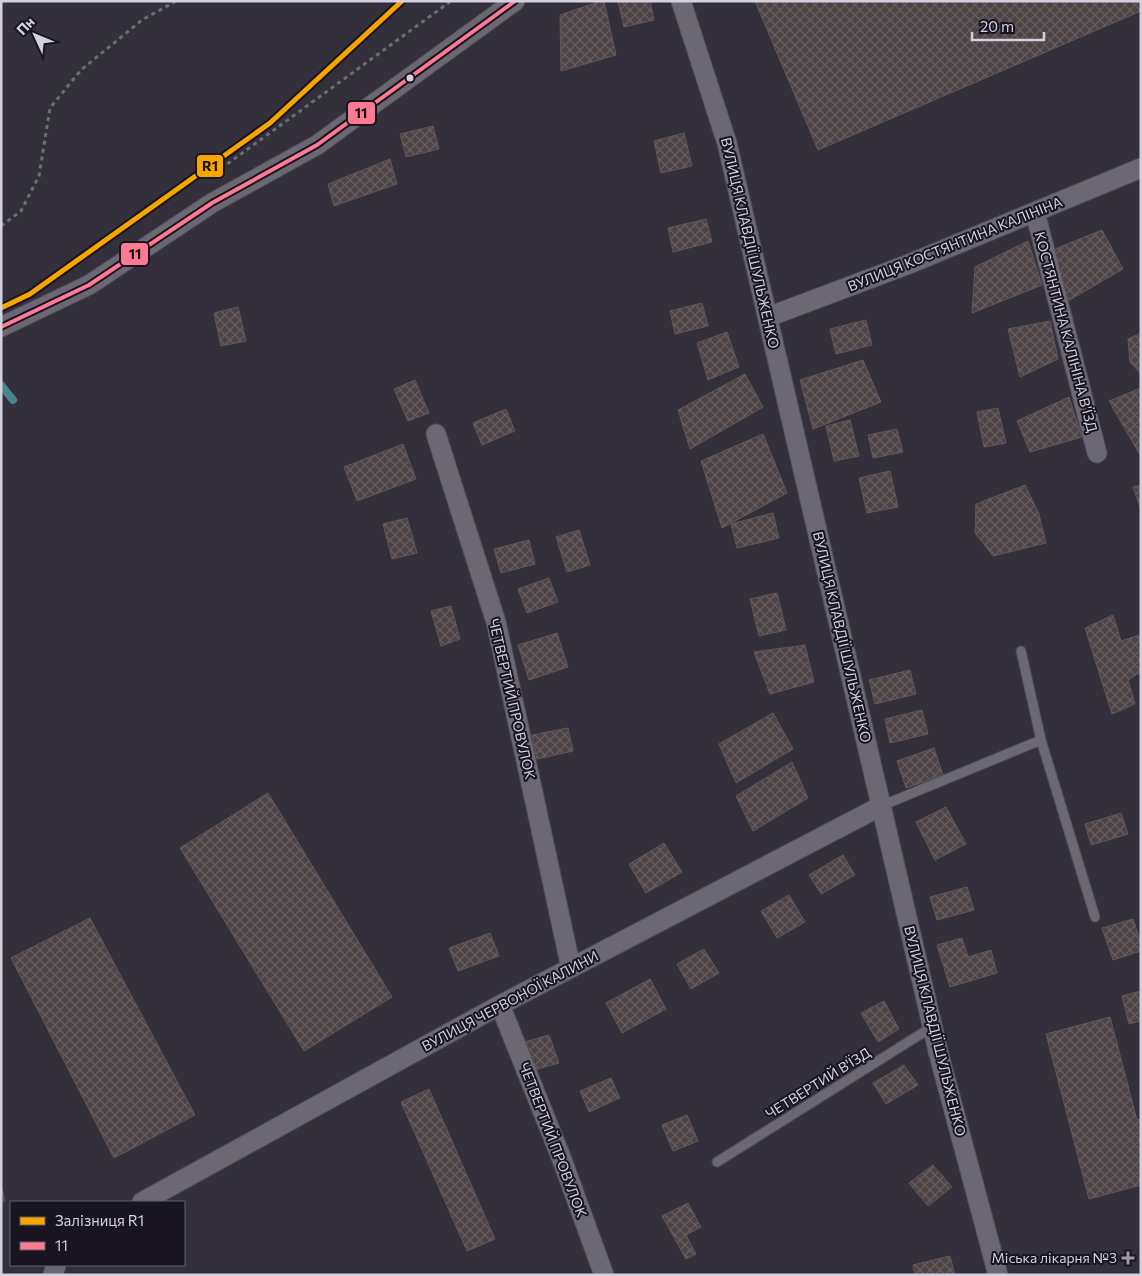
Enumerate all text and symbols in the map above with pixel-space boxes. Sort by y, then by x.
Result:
north arrow [10,10,60,60]
scale bar [972,10,1044,42]
text: Пн [13,13,38,38]
text: 20 m [980,17,1014,35]
unlabelled marker [405,73,415,83]
line badge: 11 [347,101,376,125]
text: 11 [355,104,367,121]
street label: ВУЛИЦЯ КЛАВДІЇ ШУЛЬЖЕНКО [718,136,783,350]
line badge: R1 [196,154,224,178]
text: R1 [202,157,218,174]
street label: ВУЛИЦЯ КОСТЯНТИНА КАЛІНІНА [845,192,1065,294]
street label: КОСТЯНТИНА КАЛІНІНА В’ЇЗД [1031,230,1101,434]
line badge: 11 [120,242,149,266]
text: 11 [129,245,141,262]
street label: ВУЛИЦЯ КЛАВДІЇ ШУЛЬЖЕНКО [810,530,875,744]
street label: ЧЕТВЕРТИЙ ПРОВУЛОК [486,617,539,781]
street label: ВУЛИЦЯ КЛАВДІЇ ШУЛЬЖЕНКО [901,924,970,1138]
street label: ВУЛИЦЯ ЧЕРВОНОЇ КАЛИНИ [419,947,601,1054]
street label: ЧЕТВЕРТИЙ В'ЇЗД [762,1043,873,1122]
street label: ЧЕТВЕРТИЙ ПРОВУЛОК [516,1060,591,1220]
legend [10,1201,185,1266]
text: Залізниця R1 [55,1211,144,1229]
text: 11 [55,1236,68,1254]
place label: Міська лікарня №3 [991,1249,1117,1266]
marker: Міська лікарня №3 [1121,1251,1135,1265]

